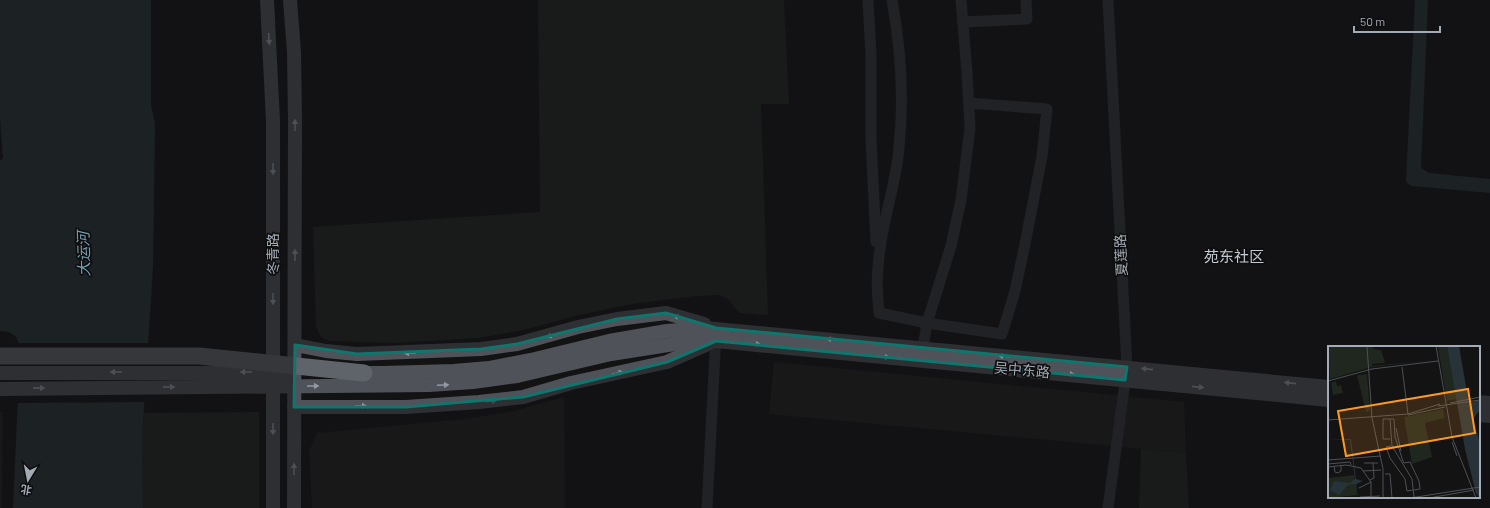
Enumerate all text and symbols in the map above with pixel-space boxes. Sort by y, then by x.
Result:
scale bar [1354,8,1440,34]
text: 50 m [1360,14,1385,28]
one-way arrow [266,33,273,45]
one-way arrow [292,118,298,131]
one-way arrow [270,163,276,176]
water label: 大运河 [74,228,92,277]
street label: 冬青路 [264,233,281,275]
street label: 夏莲路 [1111,234,1130,276]
district label: 苑东社区 [1204,247,1264,265]
one-way arrow [292,248,298,261]
one-way arrow [270,293,276,306]
one-way arrow [673,314,685,320]
one-way arrow [546,332,558,338]
one-way arrow [826,336,838,342]
one-way arrow [749,341,761,348]
inset map [1328,346,1480,498]
one-way arrow [404,349,416,356]
one-way arrow [997,352,1010,359]
one-way arrow [878,354,890,360]
street label: 吴中东路 [993,359,1051,380]
one-way arrow [1141,366,1153,373]
one-way arrow [110,369,122,376]
one-way arrow [239,369,252,375]
one-way arrow [612,369,624,375]
one-way arrow [1063,371,1075,378]
one-way arrow [1284,380,1296,387]
one-way arrow [437,381,449,388]
one-way arrow [307,383,320,389]
one-way arrow [163,384,176,390]
one-way arrow [1192,384,1205,390]
one-way arrow [33,385,45,392]
one-way arrow [485,398,497,404]
one-way arrow [355,403,368,409]
one-way arrow [270,423,276,436]
north arrow [8,460,48,500]
one-way arrow [291,462,297,475]
text: 北 [20,483,33,498]

